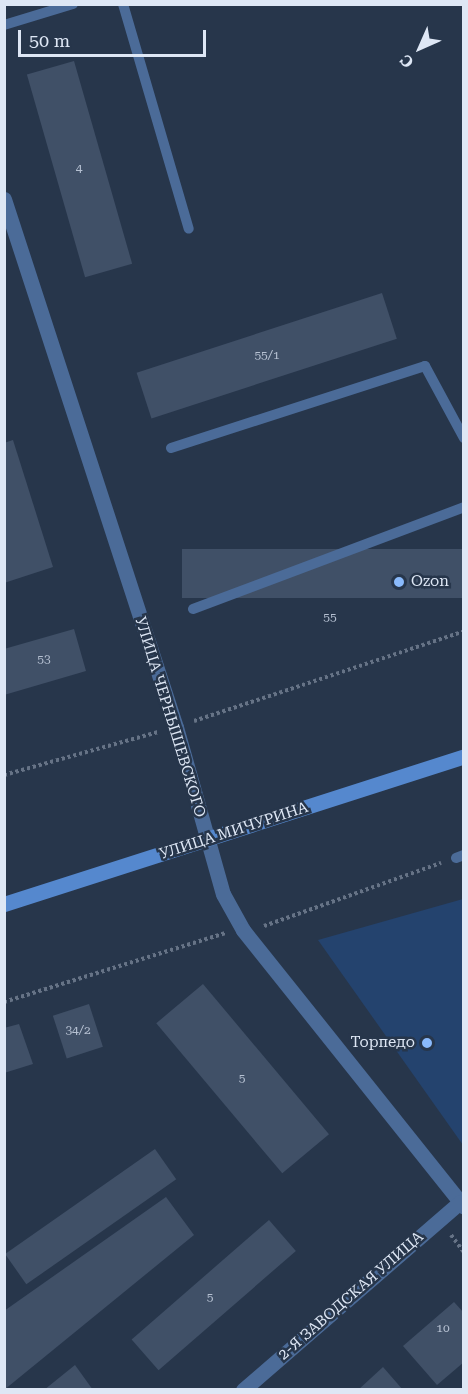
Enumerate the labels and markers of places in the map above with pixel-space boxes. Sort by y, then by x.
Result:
place label: Ozon [411,573,449,591]
marker: Ozon [392,575,406,589]
place label: Торпедо [350,1034,415,1052]
marker: Торпедо [420,1036,434,1050]

